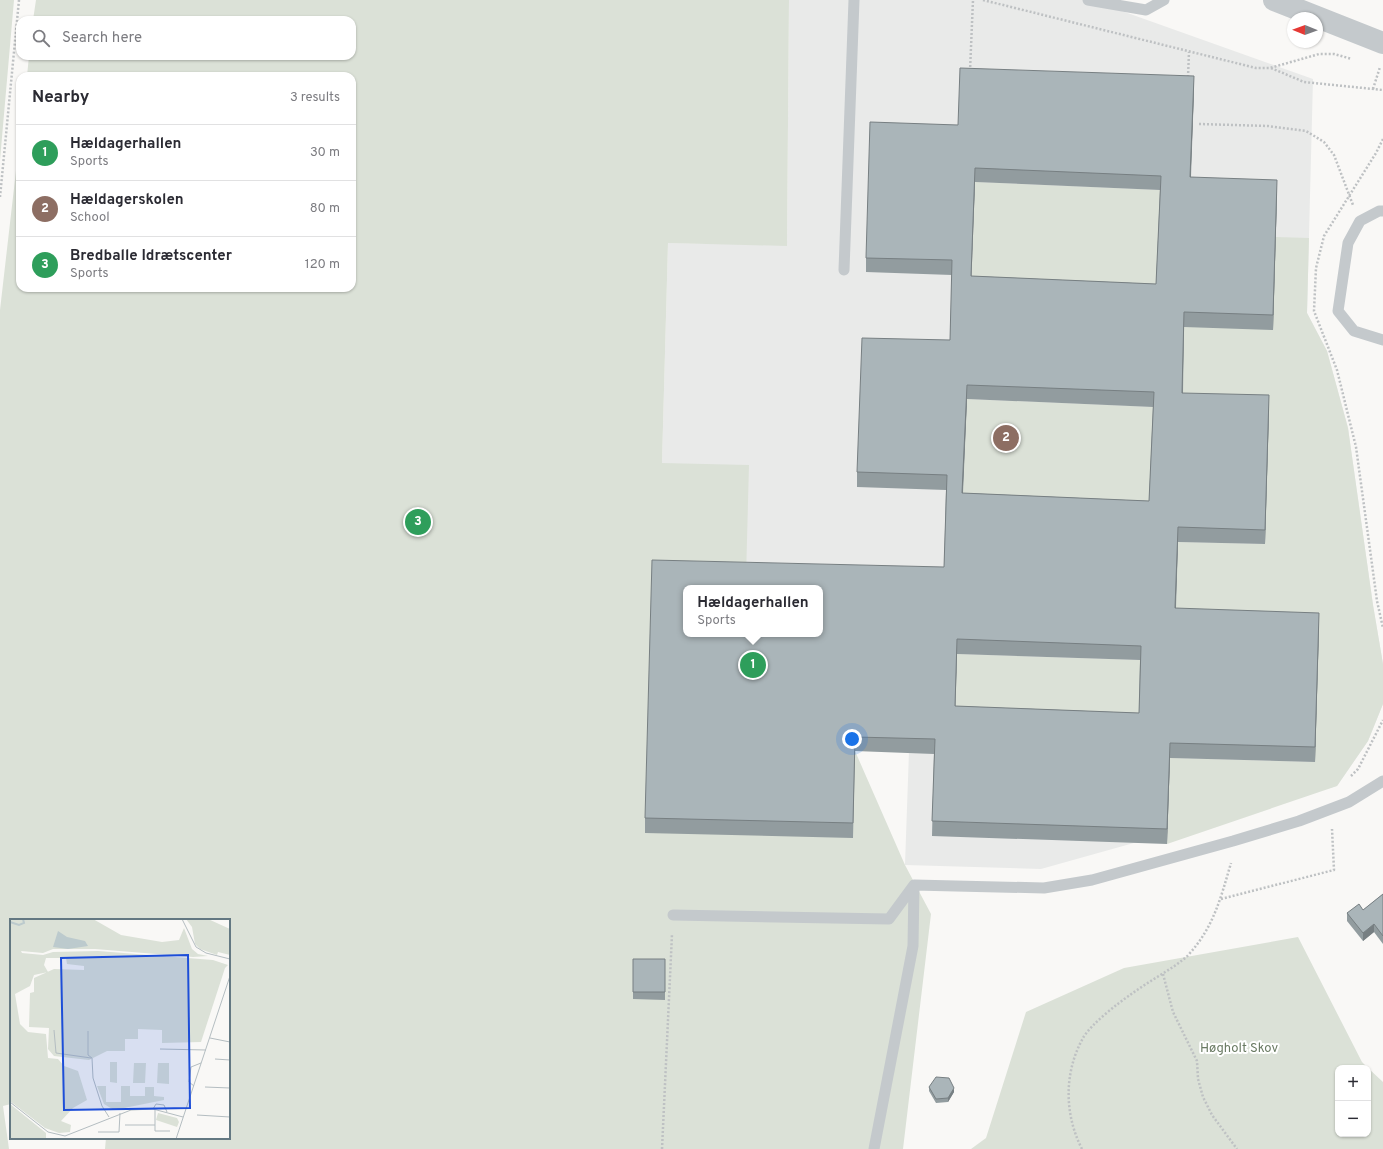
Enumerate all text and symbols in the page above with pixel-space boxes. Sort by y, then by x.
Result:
north arrow [1287,12,1323,48]
search box [16,16,356,60]
icon: search [30,27,52,49]
text: Search here [62,29,142,48]
text: Nearby [32,87,89,109]
text: 3 results [290,90,340,106]
text: Hældagerhallen [70,135,182,154]
text: 1 [42,145,48,161]
text: 30 m [310,145,340,161]
text: Sports [70,154,109,170]
text: Hældagerskolen [70,191,184,210]
text: 2 [41,201,49,217]
text: 80 m [310,201,340,217]
text: School [70,210,110,226]
text: Bredballe Idrætscenter [70,247,232,266]
text: 3 [41,257,49,273]
text: 120 m [305,257,340,273]
text: Sports [70,266,109,282]
pin: 2 [993,423,1019,453]
pin: 3 [405,507,431,537]
popup [683,585,823,637]
text: Hældagerhallen [697,594,809,613]
text: Sports [697,613,736,629]
pin: 1 [740,650,766,680]
your location [842,729,862,749]
inset map [10,919,230,1139]
park label: Høgholt Skov [1200,1041,1278,1057]
map controls [1335,1065,1371,1137]
button: + [1335,1065,1371,1101]
button: − [1335,1101,1371,1137]

